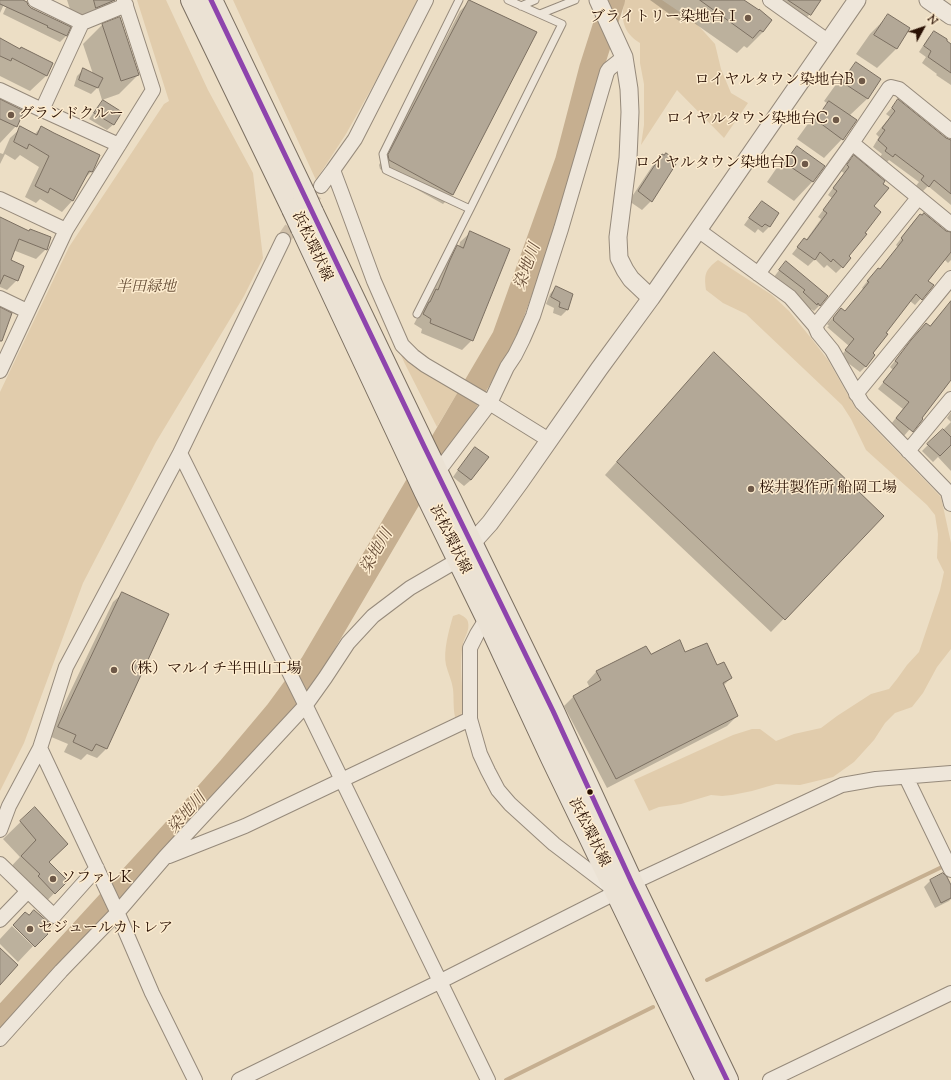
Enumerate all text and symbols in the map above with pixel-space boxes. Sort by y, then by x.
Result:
north arrow [903,8,943,48]
place label: ブライトリー染地台Ⅰ [590,9,740,27]
text: N [923,12,941,29]
marker: ブライトリー染地台Ⅰ [743,13,753,23]
place label: ロイヤルタウン染地台B [695,72,854,90]
marker: ロイヤルタウン染地台B [857,76,867,86]
place label: グランドクルー [19,106,124,124]
marker: グランドクルー [6,110,16,120]
place label: ロイヤルタウン染地台C [666,111,828,129]
marker: ロイヤルタウン染地台C [831,115,841,125]
place label: ロイヤルタウン染地台D [635,155,797,173]
marker: ロイヤルタウン染地台D [800,159,810,169]
street label: 浜松環状線 [287,209,335,285]
water label: 染地川 [512,241,546,293]
park label: 半田緑地 [116,279,176,297]
place label: 桜井製作所 船岡工場 [759,480,897,498]
marker: 桜井製作所 船岡工場 [746,484,756,494]
street label: 浜松環状線 [424,502,474,578]
water label: 染地川 [358,526,398,578]
place label: （株）マルイチ半田山工場 [122,661,302,679]
marker: （株）マルイチ半田山工場 [109,665,119,675]
unlabelled marker [585,787,595,797]
water label: 染地川 [165,790,211,838]
street label: 浜松環状線 [563,795,613,871]
place label: ソファレK [61,870,132,888]
marker: ソファレK [48,874,58,884]
place label: セジュールカトレア [38,920,173,938]
marker: セジュールカトレア [25,924,35,934]

